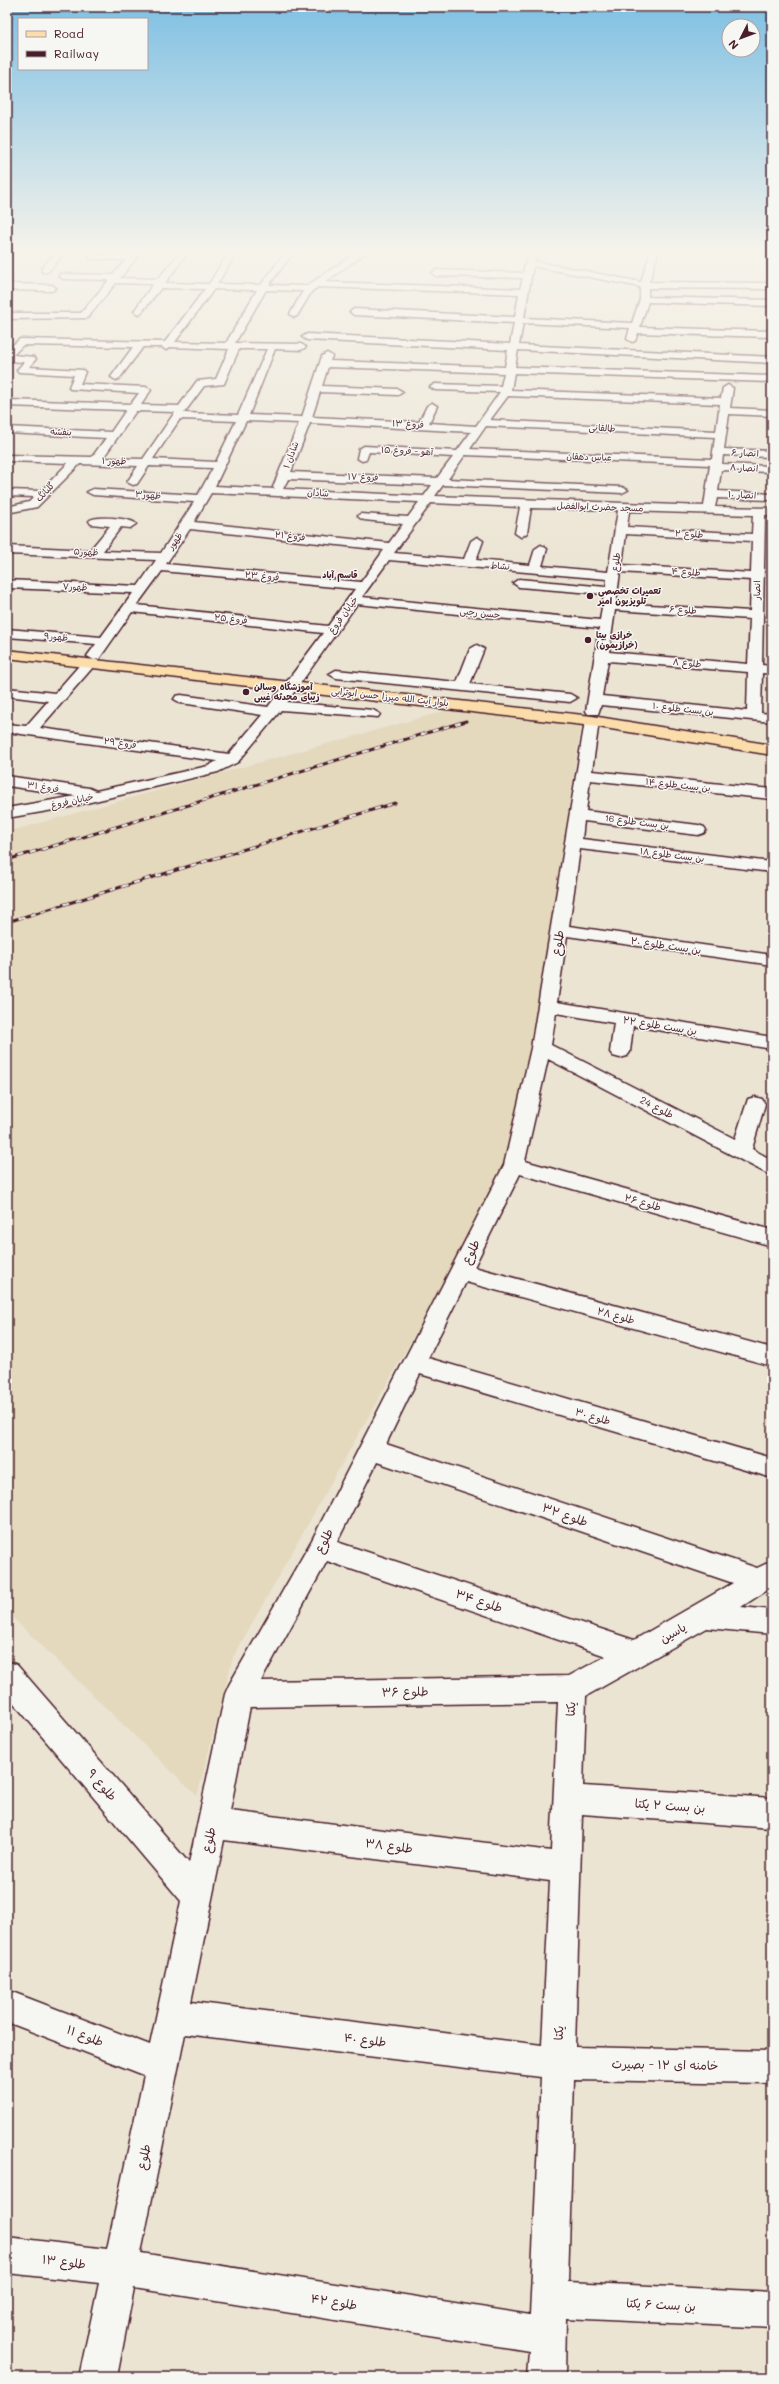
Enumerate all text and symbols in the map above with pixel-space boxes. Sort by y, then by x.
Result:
legend [18,18,148,70]
north arrow [721,18,761,58]
text: Road [54,25,84,41]
text: N [725,37,742,53]
text: Railway [54,45,99,61]
street label: فروغ ۱۳ [392,417,424,431]
street label: طالقانی [588,421,616,435]
street label: بنفشه [50,426,72,437]
street label: شادان ۱ [280,440,301,470]
street label: آهو - فروغ ۱۵ [381,444,434,458]
street label: انصار ۶ [731,447,759,459]
street label: عباس دهقان [566,450,612,463]
street label: ظهور ۱ [102,455,127,467]
street label: انصار ۸ [729,461,759,475]
street label: فروغ ۱۷ [347,470,379,484]
street label: گلبانگ [33,480,56,504]
street label: شادان [307,486,329,499]
street label: ظهور۳ [135,488,162,502]
street label: انصار ۱۰ [728,488,756,502]
street label: مسجد حضرت ابوالفضل [556,499,644,515]
street label: طلوع ۲ [675,527,704,541]
street label: فروغ ۲۱ [274,528,306,544]
street label: ظهور [164,530,185,553]
street label: ظهور۵ [73,546,99,558]
street label: طلوع [609,551,623,572]
street label: نشاط [490,559,511,572]
street label: طلوع ۴ [671,565,701,579]
street label: فروغ ۲۳ [244,569,280,584]
district label: قاسم آباد [322,569,358,582]
street label: انصار [751,580,763,601]
street label: ظهور۷ [62,581,88,593]
place label: تعمیرات تخصصی تلویزیون امیر [597,585,661,607]
marker: تعمیرات تخصصی تلویزیون امیر [585,591,595,601]
street label: خیابان فروغ [325,594,361,636]
street label: طلوع ۶ [669,603,697,617]
street label: حسن رجبی [459,605,501,621]
street label: فروغ ۲۵ [214,611,249,627]
place label: خرازی بیتا (خرازیمون) [596,629,638,651]
street label: ظهور۹ [43,630,69,644]
marker: خرازی بیتا (خرازیمون) [583,635,593,645]
street label: طلوع ۸ [672,656,702,670]
place label: آموزشگاه وسالن زیبای محدثه غیبی [254,681,320,703]
street label: بلوار آیت الله میرزا حسن ابوترابی [331,685,449,709]
marker: آموزشگاه وسالن زیبای محدثه غیبی [241,687,251,697]
street label: بن بست طلوع ۱۰ [652,700,714,718]
street label: فروغ ۲۹ [103,735,137,751]
street label: بن بست طلوع ۱۴ [645,776,711,794]
street label: فروغ ۳۱ [26,779,60,795]
street label: خیابان فروغ [50,791,94,811]
street label: بن بست طلوع 16 [604,812,670,832]
street label: بن بست طلوع ۱۸ [639,845,705,865]
street label: طلوع [547,929,569,957]
street label: بن بست طلوع ۲۰ [630,933,702,958]
street label: بن بست طلوع ۲۲ [622,1012,698,1039]
street label: طلوع 24 [637,1093,676,1122]
street label: طلوع ۲۶ [623,1190,663,1215]
street label: طلوع [457,1236,485,1268]
street label: طلوع ۲۸ [595,1303,636,1328]
street label: طلوع ۳۰ [573,1404,612,1429]
street label: طلوع ۳۲ [540,1499,590,1531]
street label: طلوع [310,1525,338,1557]
street label: طلوع ۳۴ [453,1585,505,1617]
street label: یاسین [656,1618,689,1646]
street label: طلوع ۳۶ [381,1683,429,1701]
street label: یکتا [562,1701,578,1717]
street label: طلوع ۹ [83,1765,121,1805]
street label: بن بست ۲ یکتا [634,1795,706,1816]
street label: طلوع [198,1826,220,1854]
street label: طلوع ۳۸ [364,1834,414,1858]
street label: طلوع ۱۱ [64,2021,106,2051]
street label: یکتا [550,2025,566,2041]
street label: طلوع ۴۰ [343,2028,387,2052]
street label: خامنه ای ۱۲ - بصیرت [612,2055,719,2074]
street label: طلوع [133,2143,155,2171]
street label: طلوع ۱۳ [41,2250,87,2274]
street label: طلوع ۴۲ [309,2289,359,2315]
street label: بن بست ۶ یکتا [626,2294,696,2315]

